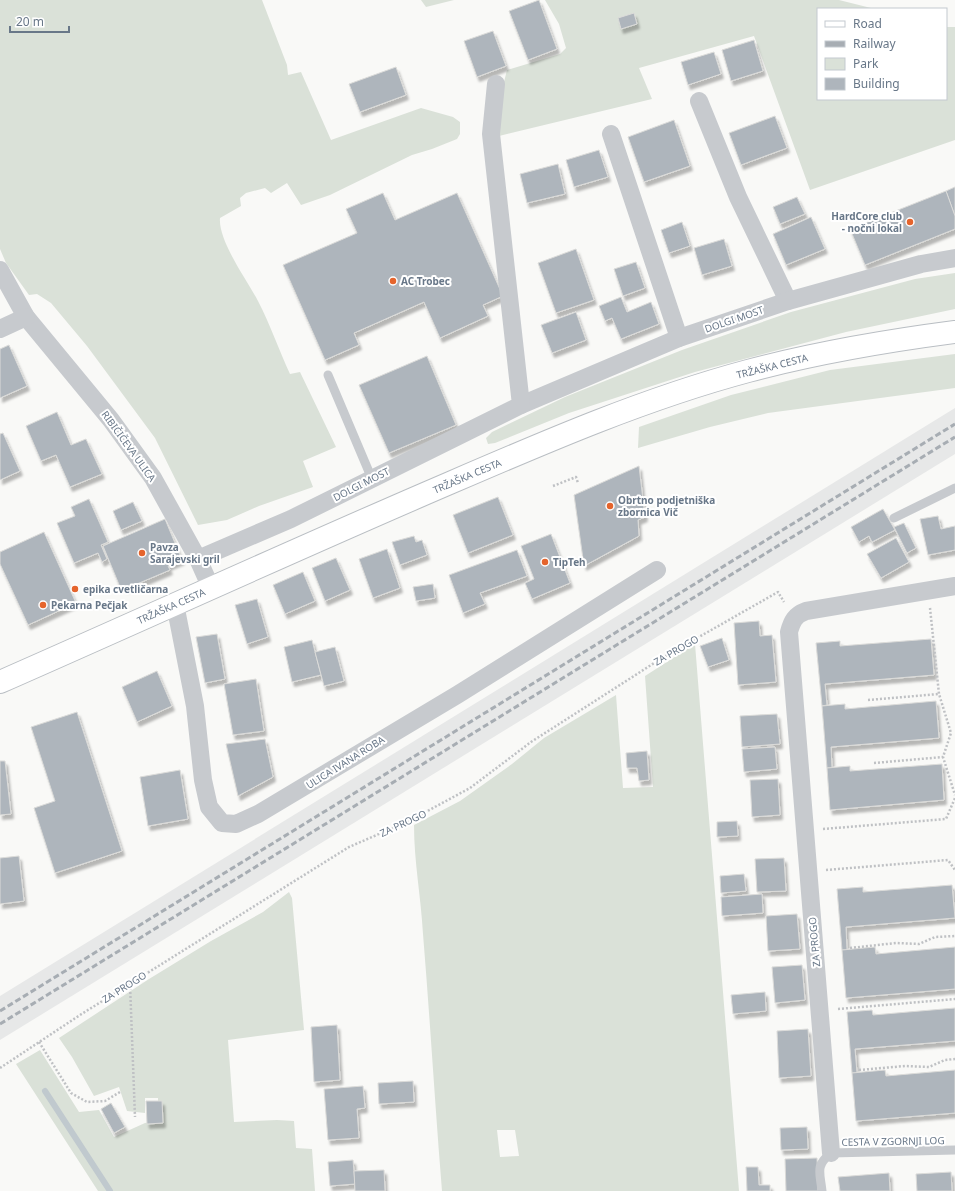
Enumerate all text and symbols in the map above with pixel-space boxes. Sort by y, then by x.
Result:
scale bar [10,8,69,34]
legend [817,8,947,100]
text: 20 m [16,13,44,30]
text: Road [853,15,882,32]
text: Railway [853,35,897,52]
text: Park [853,55,879,72]
text: Building [853,75,900,92]
place label: HardCore club - nočni lokal [831,209,902,235]
marker: HardCore club - nočni lokal [905,217,915,227]
place label: AC Trobec [401,274,450,288]
marker: AC Trobec [388,276,398,286]
street label: DOLGI MOST [703,302,766,336]
street label: TRŽAŠKA CESTA [735,350,810,382]
street label: RIBIČIČEVA ULICA [99,408,160,485]
street label: TRŽAŠKA CESTA [431,455,504,497]
street label: DOLGI MOST [330,464,392,504]
place label: Obrtno podjetniška zbornica Vič [618,493,715,519]
marker: Obrtno podjetniška zbornica Vič [605,501,615,511]
place label: Pavza Sarajevski gril [150,540,220,566]
marker: Pavza Sarajevski gril [137,548,147,558]
place label: TipTeh [553,555,586,569]
marker: TipTeh [540,557,550,567]
place label: epika cvetličarna [83,582,168,596]
marker: epika cvetličarna [70,584,80,594]
street label: TRŽAŠKA CESTA [135,584,208,627]
place label: Pekarna Pečjak [51,598,128,612]
marker: Pekarna Pečjak [38,600,48,610]
street label: ZA PROGO [651,631,701,669]
street label: ULICA IVANA ROBA [303,732,387,792]
street label: ZA PROGO [377,806,429,840]
street label: ZA PROGO [805,916,823,967]
street label: ZA PROGO [99,968,149,1006]
street label: CESTA V ZGORNJI LOG [841,1133,945,1149]

